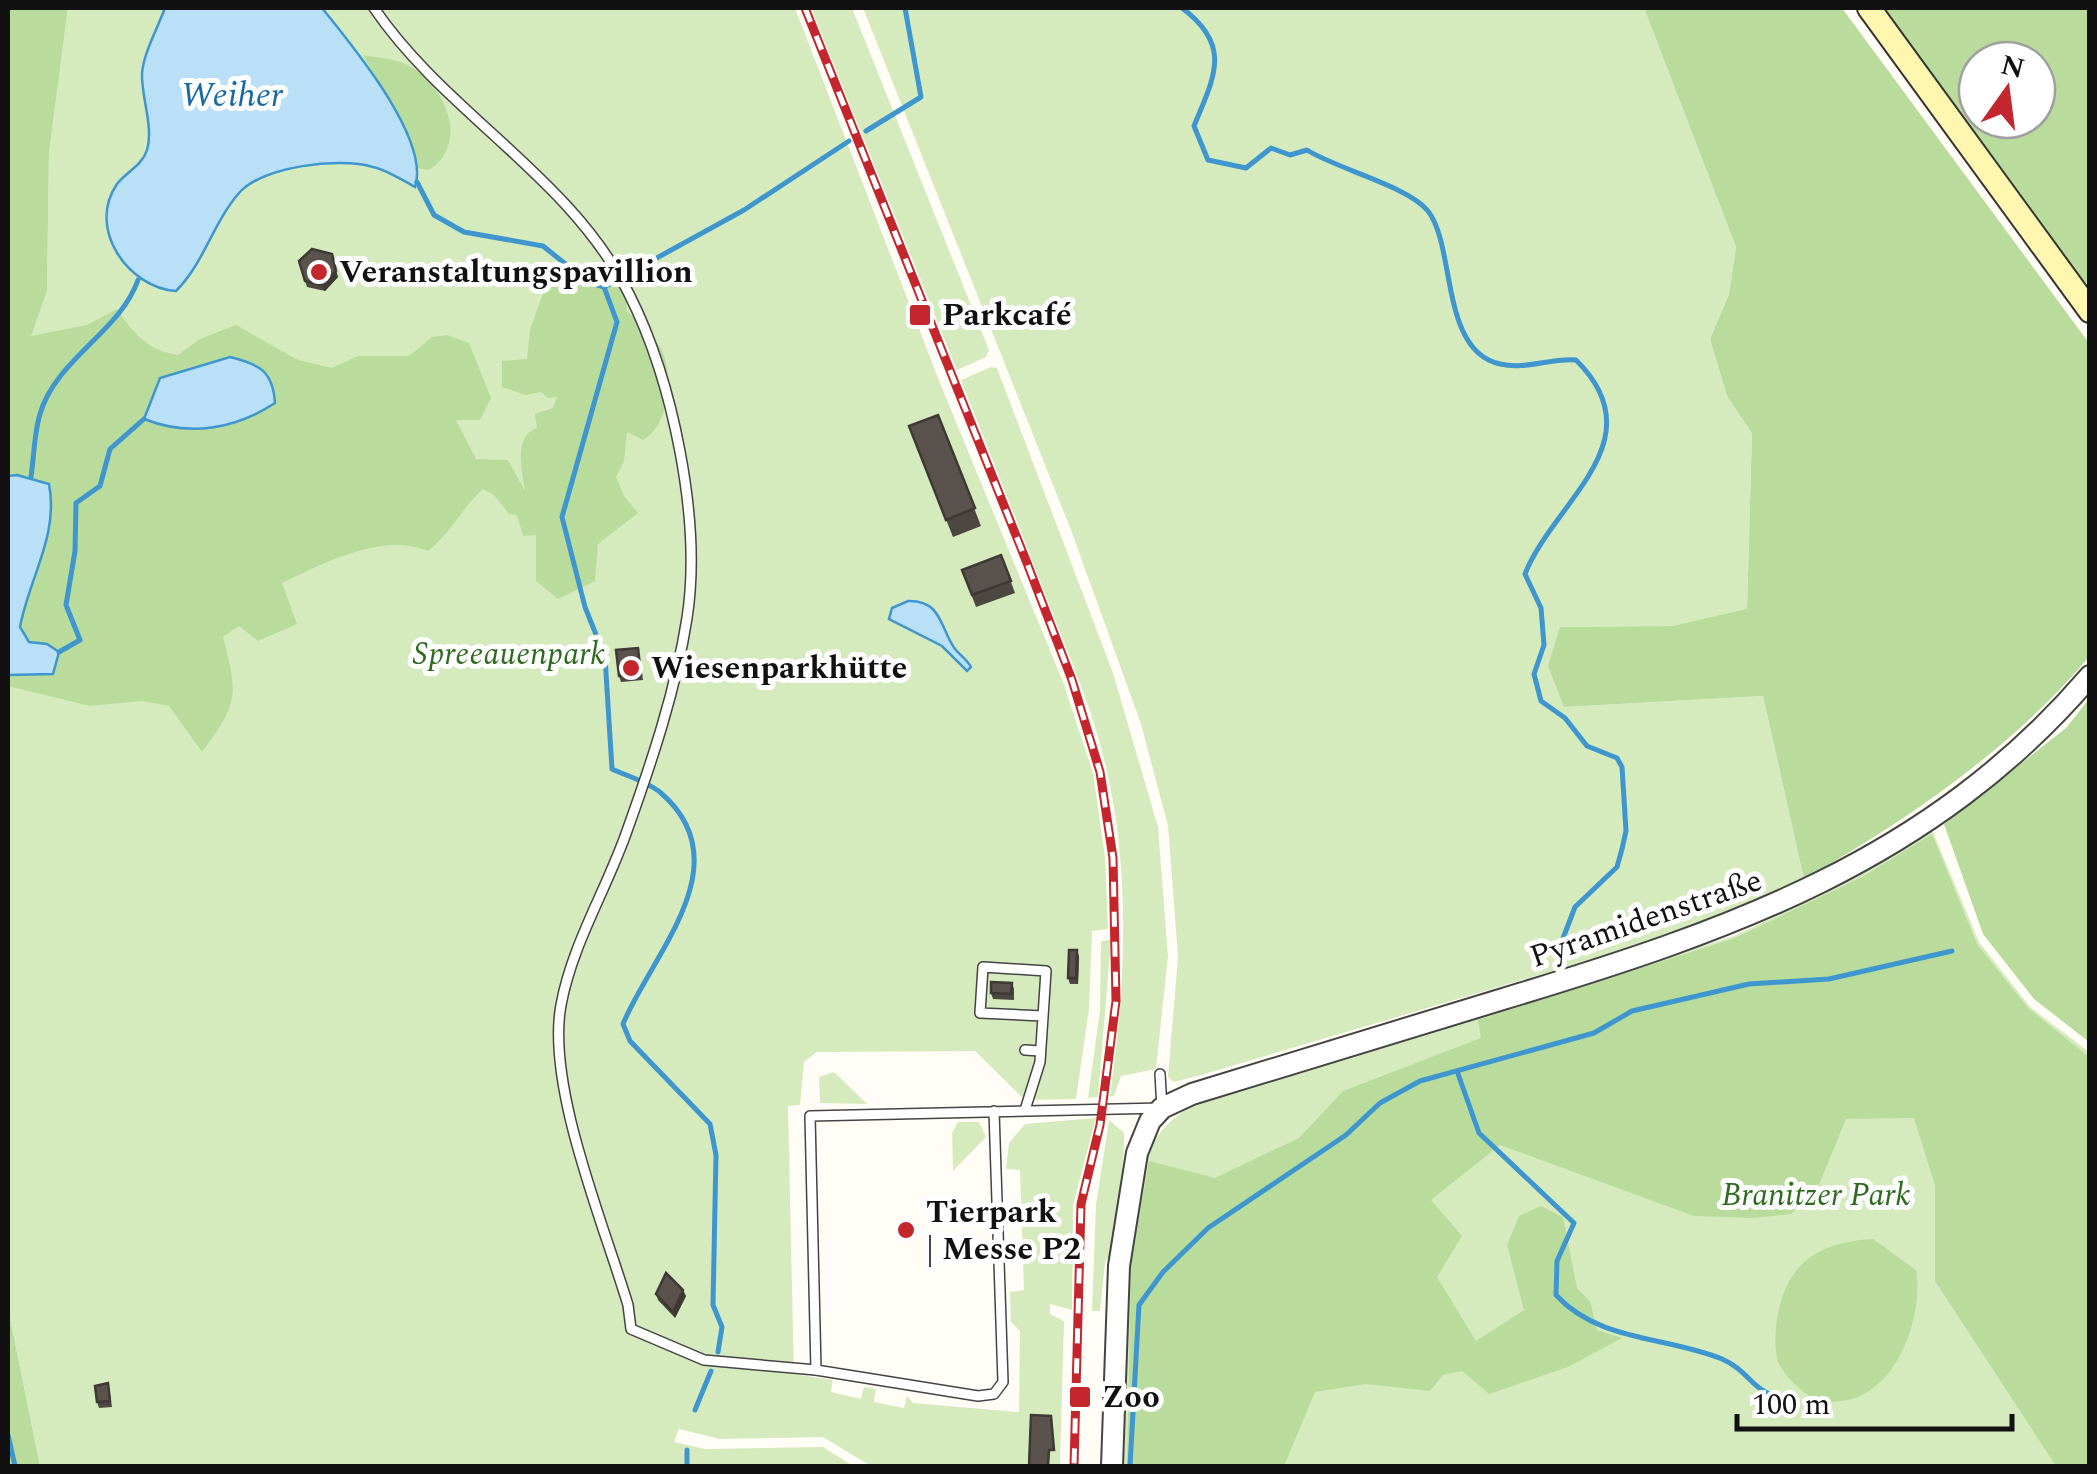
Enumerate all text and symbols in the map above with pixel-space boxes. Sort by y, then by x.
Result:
north arrow [1957,40,2057,140]
text: N [1996,44,2029,91]
water label: Weiher [181,69,284,122]
place label: Veranstaltungspavillion [339,248,693,297]
marker: Veranstaltungspavillion [308,261,330,283]
place label: Parkcafé [942,291,1072,340]
marker: Parkcafé [907,302,933,328]
park label: Spreeauenpark [413,630,605,679]
place label: Wiesenparkhütte [651,644,907,693]
marker: Wiesenparkhütte [620,657,642,679]
street label: Pyramidenstraße [1523,856,1769,982]
park label: Branitzer Park [1721,1171,1911,1220]
place label: Tierpark | Messe P2 [926,1188,1081,1274]
marker: Tierpark | Messe P2 [895,1219,917,1241]
scale bar [1737,1369,2012,1431]
place label: Zoo [1102,1373,1160,1422]
text: 100 m [1752,1382,1830,1428]
marker: Zoo [1067,1384,1093,1410]

